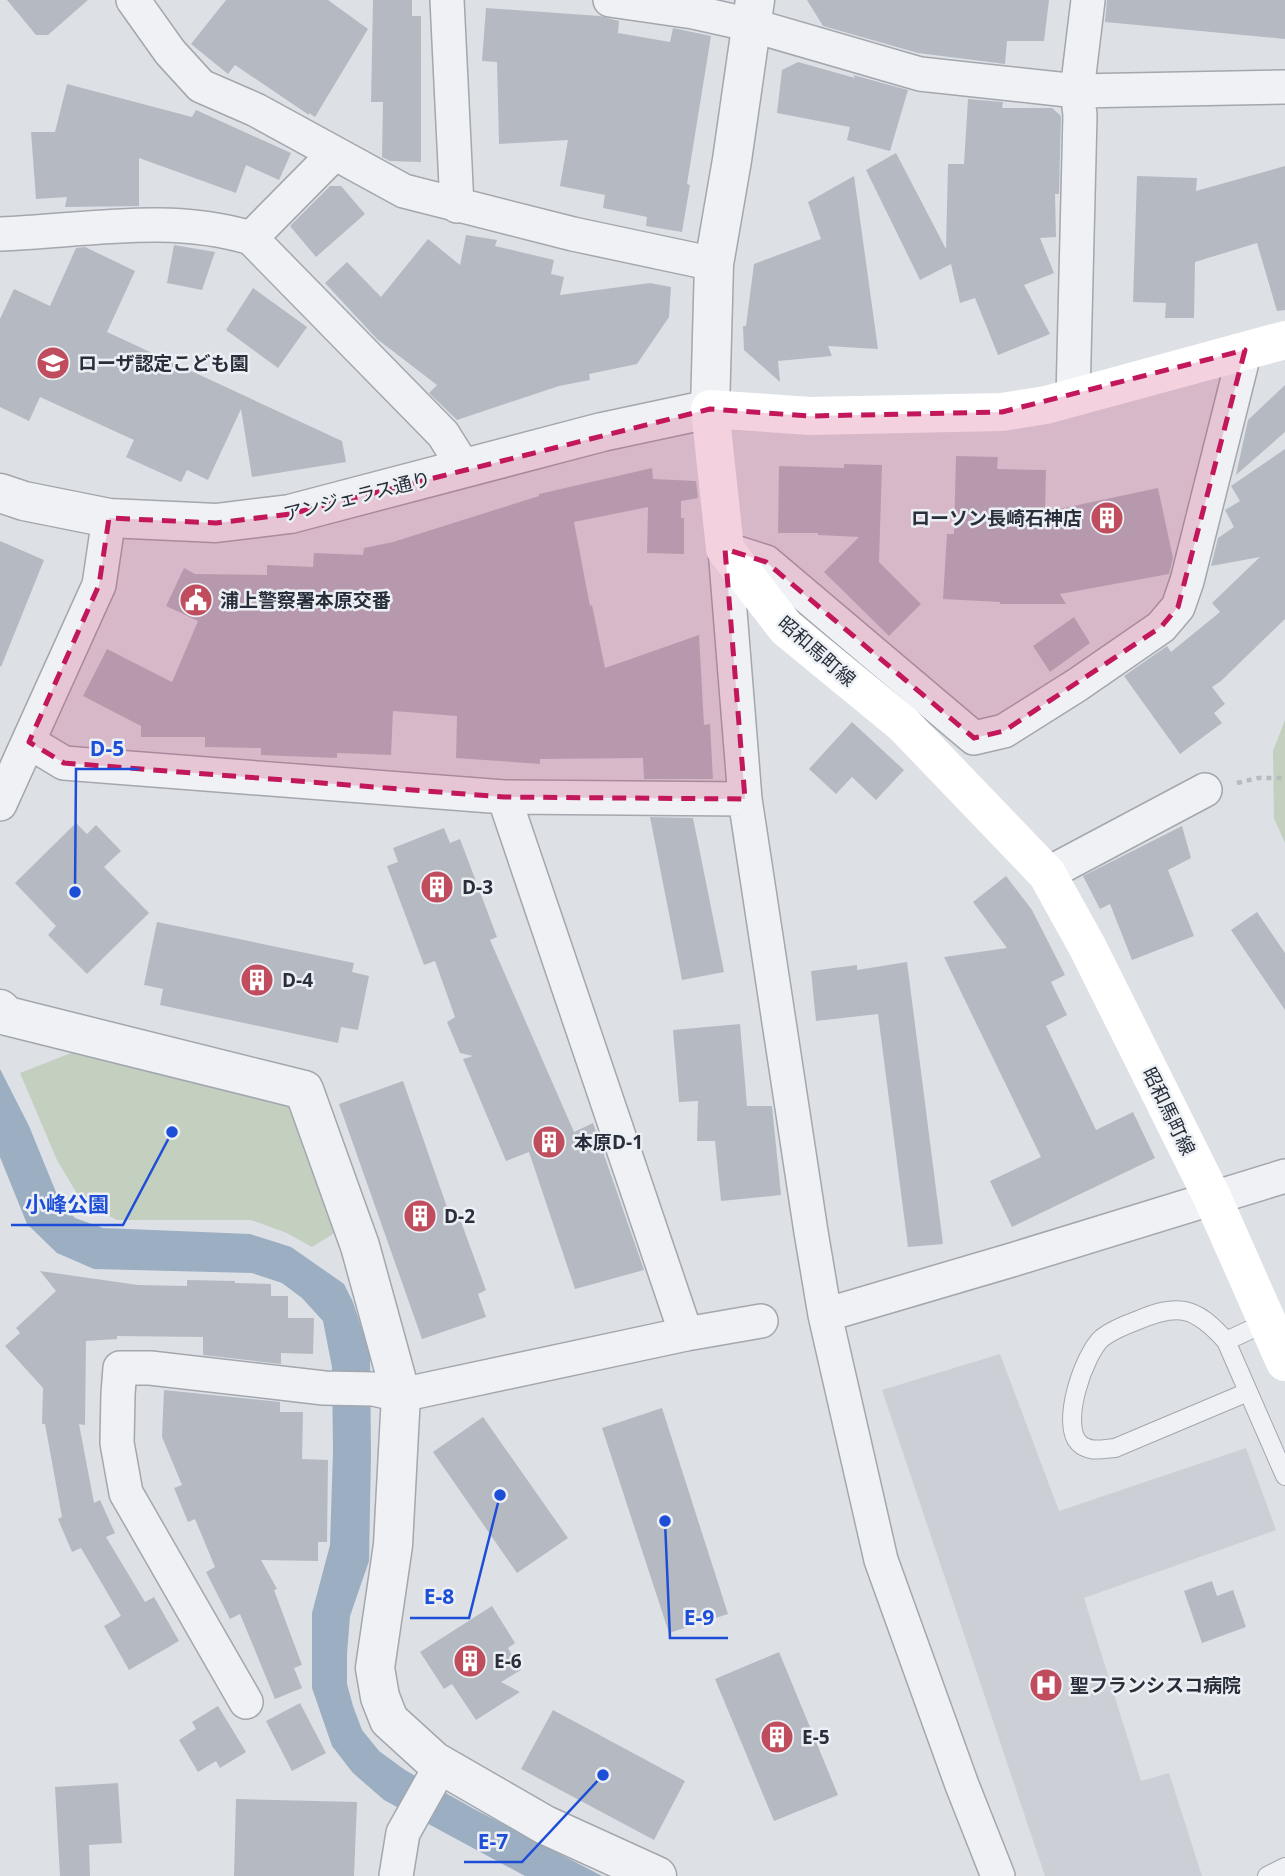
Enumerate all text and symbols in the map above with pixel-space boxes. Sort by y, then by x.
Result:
school or university icon: ローザ認定こども園 [34,344,72,382]
place label: ローザ認定こども園 [78,350,249,376]
street label: アンジェラス通り [281,465,433,527]
building icon: ローソン長崎石神店 [1088,499,1126,537]
place label: ローソン長崎石神店 [911,505,1082,531]
public building icon: 浦上警察署本原交番 [177,581,215,619]
place label: 浦上警察署本原交番 [220,587,391,613]
street label: 昭和馬町線 [773,610,861,692]
callout: D-5 [76,727,139,769]
text: D-5 [90,734,124,762]
building icon: D-3 [418,868,456,906]
place label: D-3 [462,874,493,900]
building icon: D-4 [238,961,276,999]
place label: D-4 [282,967,313,993]
street label: 昭和馬町線 [1136,1063,1202,1159]
building icon: 本原D-1 [530,1123,568,1161]
place label: 本原D-1 [574,1129,643,1155]
callout: 小峰公園 [11,1183,123,1225]
text: 小峰公園 [25,1190,109,1218]
building icon: D-2 [401,1197,439,1235]
place label: D-2 [444,1203,475,1229]
callout: E-8 [410,1576,469,1618]
text: E-8 [424,1582,454,1610]
callout: E-9 [670,1596,728,1638]
text: E-9 [684,1603,714,1631]
building icon: E-6 [451,1642,489,1680]
place label: E-6 [494,1648,522,1674]
hospital icon: 聖フランシスコ病院 [1027,1666,1065,1704]
place label: 聖フランシスコ病院 [1070,1672,1241,1698]
building icon: E-5 [758,1718,796,1756]
place label: E-5 [802,1724,830,1750]
callout: E-7 [464,1820,522,1862]
text: E-7 [478,1827,508,1855]

